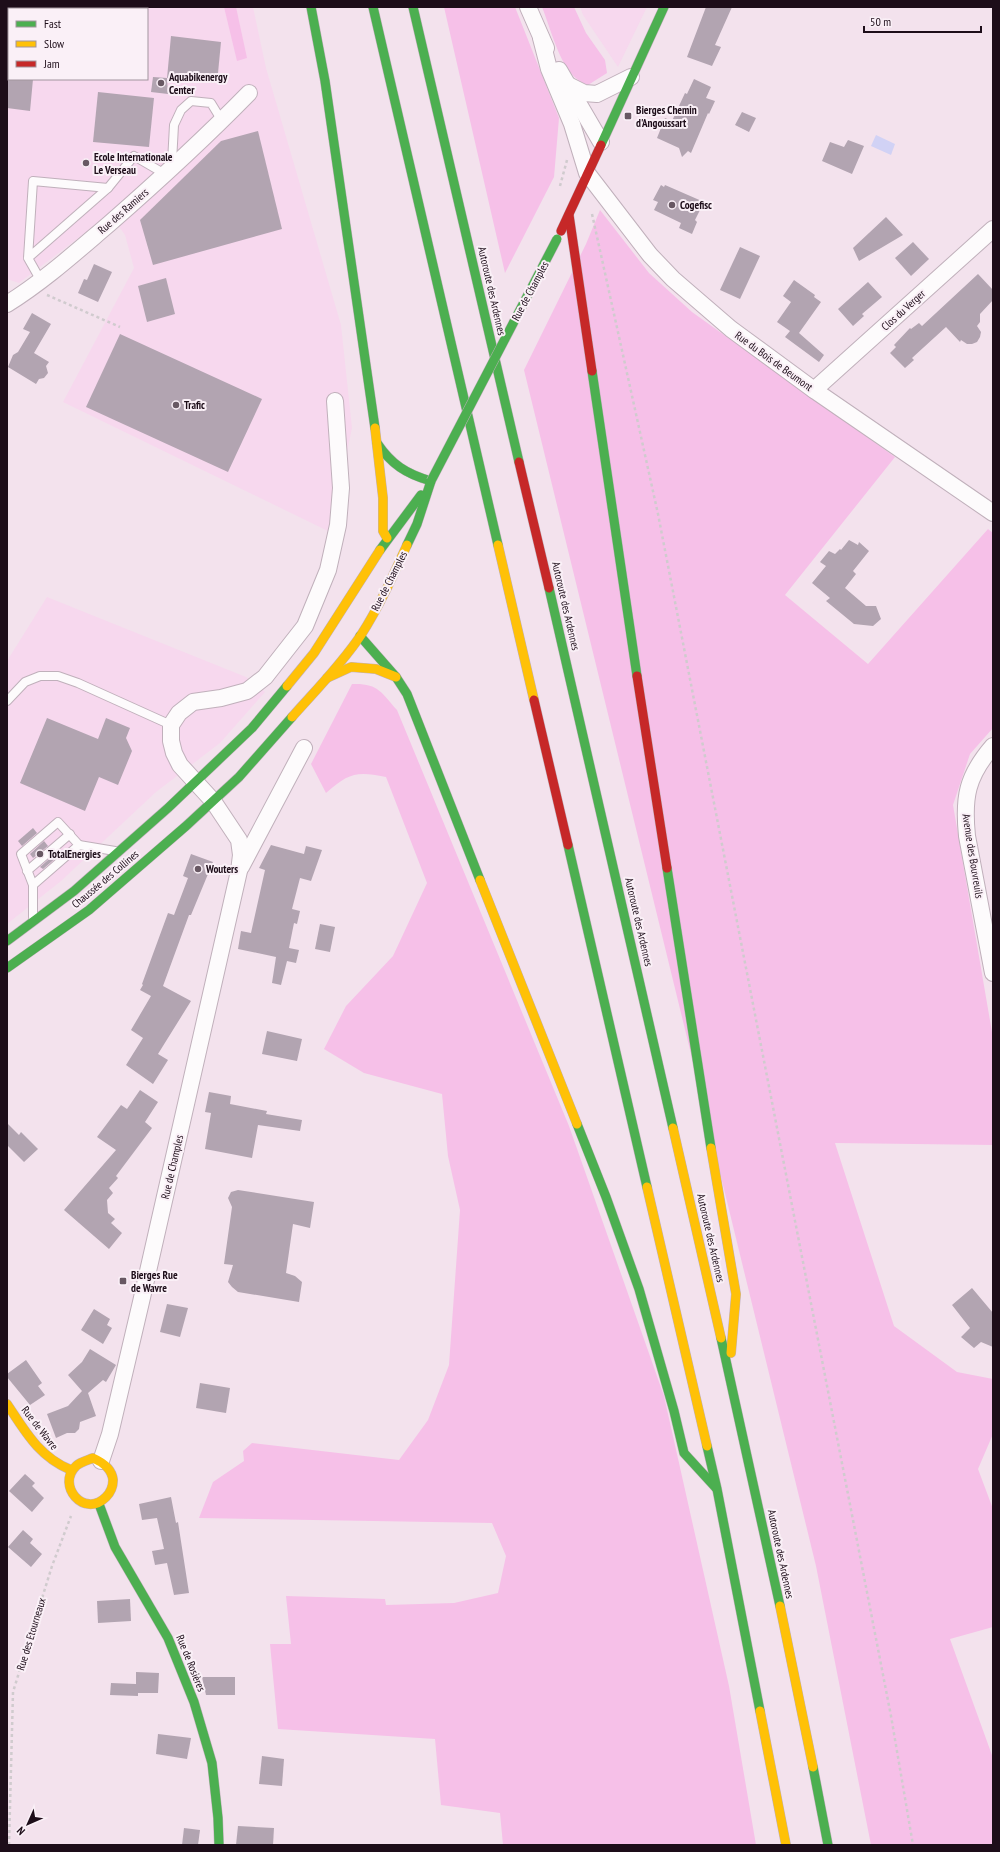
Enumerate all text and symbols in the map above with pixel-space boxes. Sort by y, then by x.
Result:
legend [8,8,148,80]
scale bar [864,8,981,34]
text: 50 m [870,14,891,29]
text: Fast [44,16,62,31]
text: Slow [44,36,65,51]
text: Jam [43,56,60,71]
place label: Aquabikenergy Center [168,70,228,97]
marker: Aquabikenergy Center [156,78,166,88]
place label: Bierges Chemin d'Angoussart [636,103,697,130]
marker: Bierges Chemin d'Angoussart [623,111,633,121]
place label: Ecole Internationale Le Verseau [94,150,173,177]
marker: Ecole Internationale Le Verseau [81,158,91,168]
street label: Rue des Ramiers [95,185,151,237]
place label: Cogefisc [680,198,712,212]
marker: Cogefisc [667,200,677,210]
street label: Autoroute des Ardennes [475,245,509,337]
street label: Rue de Champles [508,259,552,323]
street label: Clos du Verger [878,287,928,333]
street label: Rue du Bois de Beumont [732,328,816,394]
place label: Trafic [184,398,205,412]
marker: Trafic [171,400,181,410]
street label: Rue de Champles [368,548,410,613]
street label: Autoroute des Ardennes [549,560,583,652]
street label: Avenue des Bouvreuils [959,813,987,900]
place label: TotalEnergies [48,847,101,861]
street label: Chaussée des Collines [69,847,142,911]
marker: TotalEnergies [35,849,45,859]
place label: Wouters [205,862,238,876]
marker: Wouters [193,864,203,874]
street label: Autoroute des Ardennes [622,876,656,968]
street label: Rue de Champles [158,1133,186,1201]
street label: Autoroute des Ardennes [694,1192,728,1284]
place label: Bierges Rue de Wavre [131,1268,178,1295]
marker: Bierges Rue de Wavre [118,1276,128,1286]
street label: Rue de Wavre [19,1403,62,1453]
street label: Autoroute des Ardennes [765,1508,797,1600]
street label: Rue des Etourneaux [13,1595,49,1672]
street label: Rue de Rosières [173,1633,209,1694]
north arrow [8,1804,48,1844]
text: N [14,1824,28,1838]

